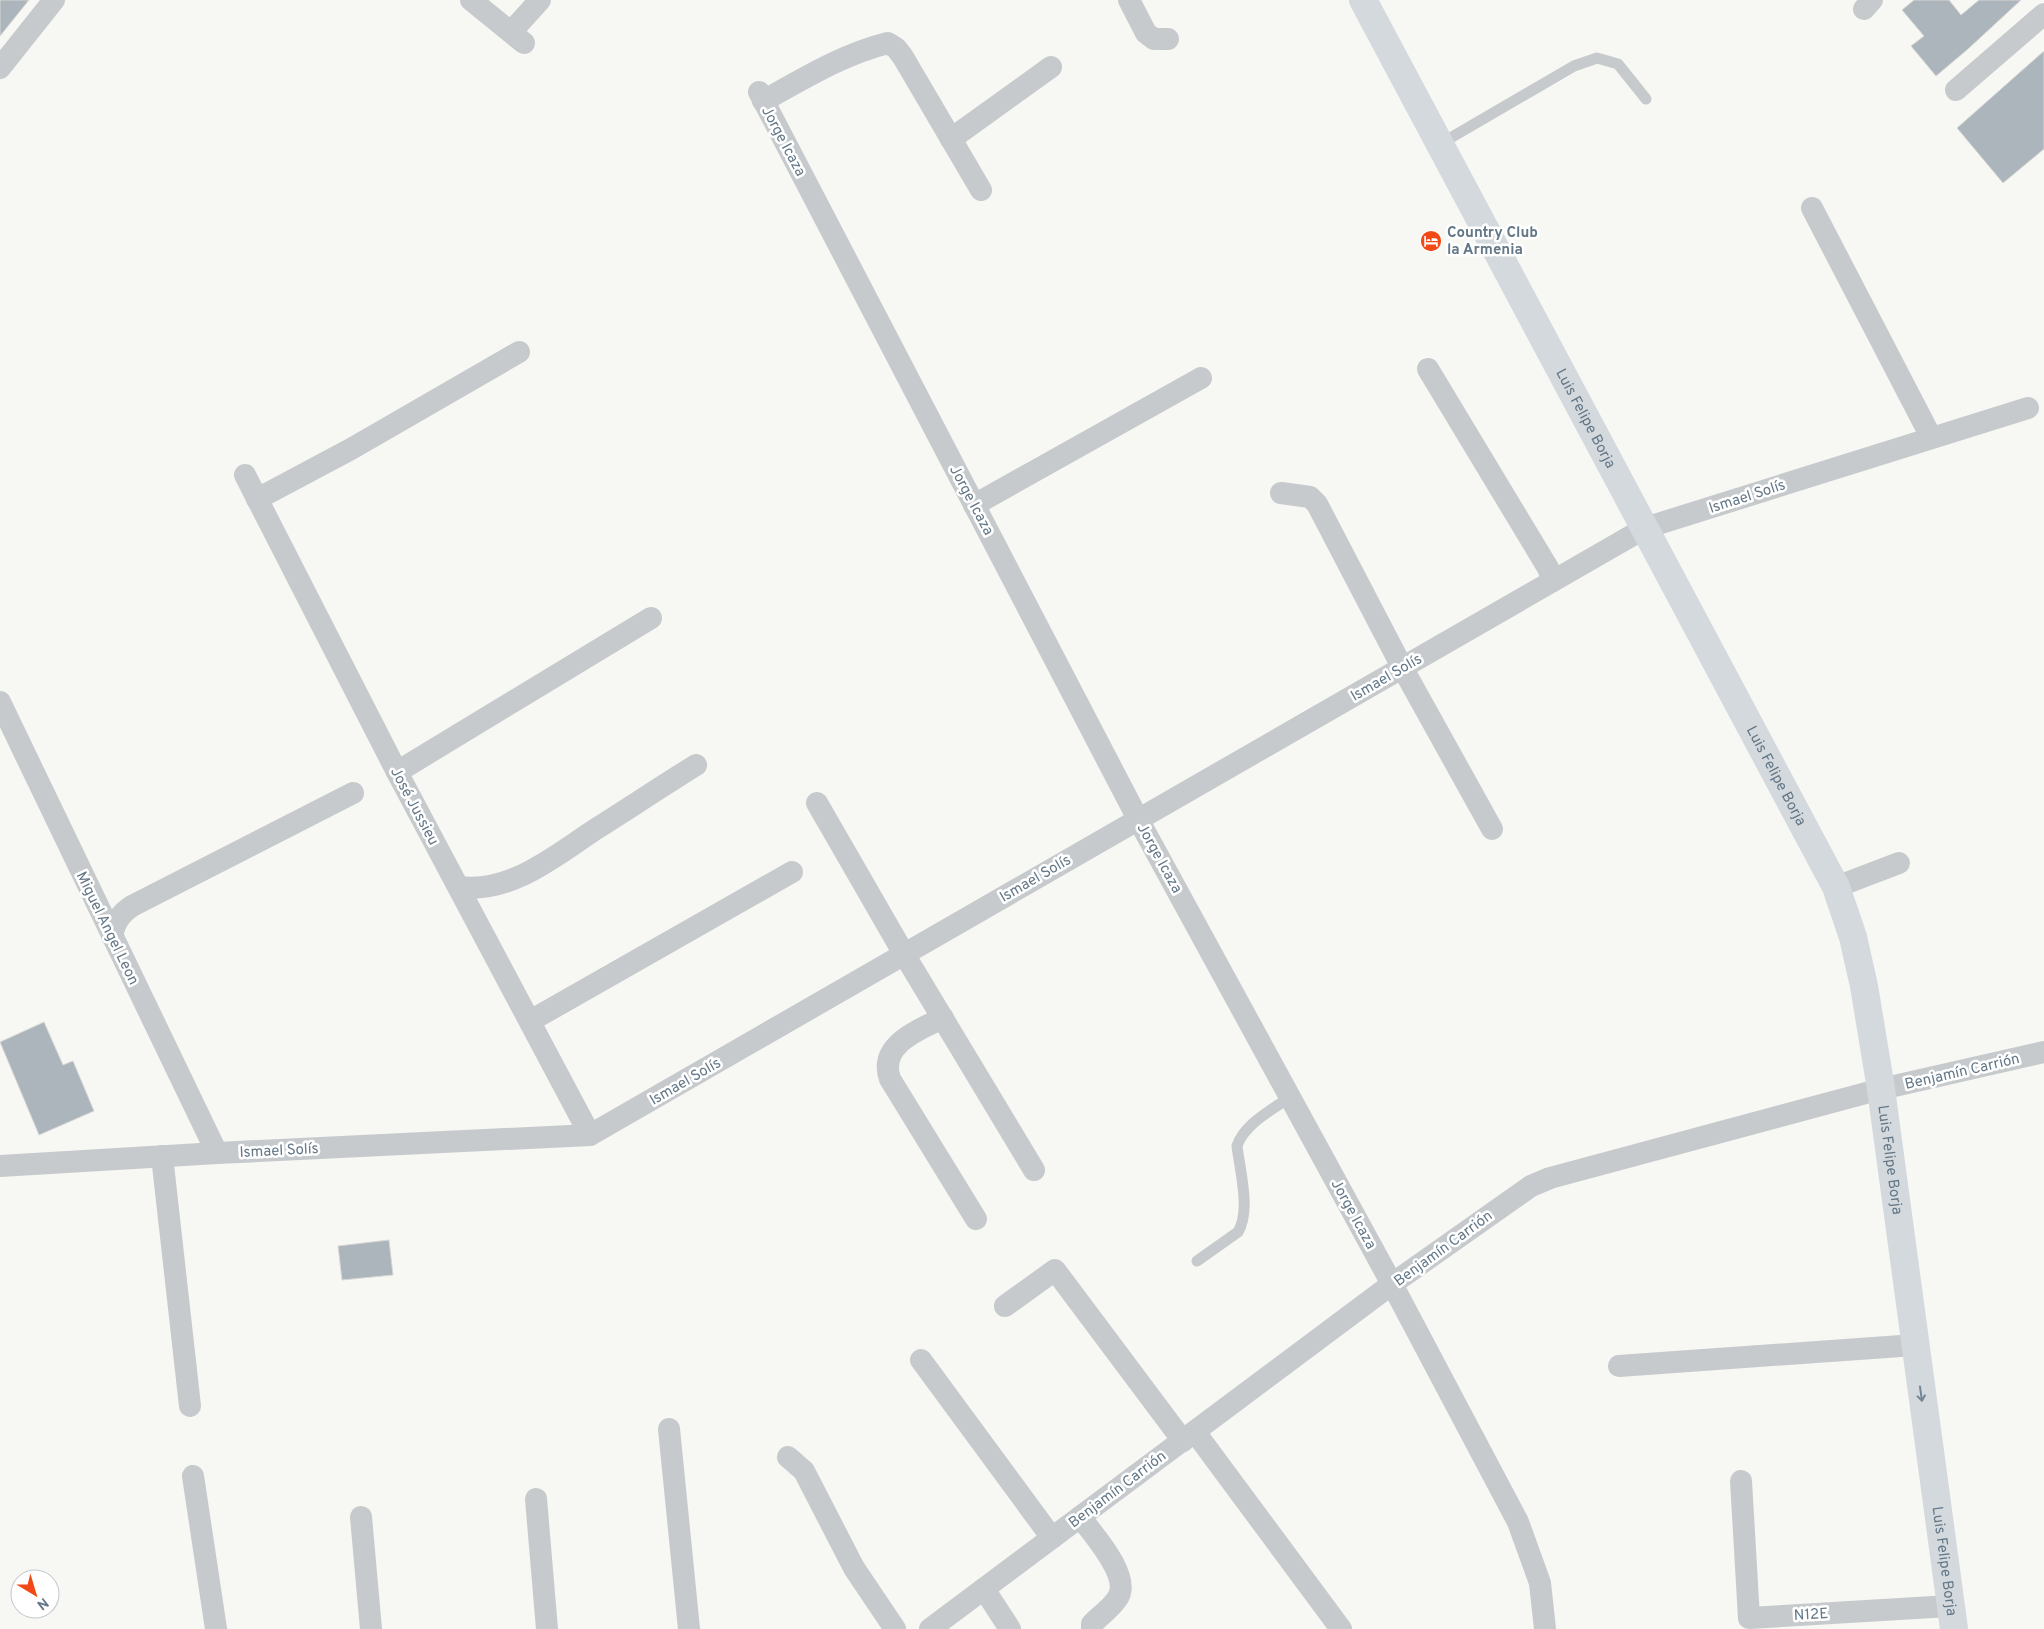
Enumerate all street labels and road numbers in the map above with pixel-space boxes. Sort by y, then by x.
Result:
street label: Jorge Icaza [756,103,809,180]
street label: Luis Felipe Borja [1550,366,1619,472]
street label: Jorge Icaza [944,462,997,539]
street label: Ismael Solís [1707,476,1788,519]
street label: Ismael Solís [1348,650,1426,706]
street label: Luis Felipe Borja [1741,723,1810,829]
street label: José Jussieu [385,764,442,849]
street label: Jorge Icaza [1132,820,1186,897]
street label: Ismael Solís [997,851,1075,907]
street label: Miguel Angel Leon [71,869,142,988]
street label: Benjamín Carrión [1903,1050,2022,1095]
street label: Ismael Solís [647,1054,725,1110]
street label: Luis Felipe Borja [1872,1104,1906,1216]
street label: Ismael Solís [239,1140,319,1163]
street label: Jorge Icaza [1326,1176,1380,1253]
street label: Benjamín Carrión [1391,1207,1497,1291]
street label: Benjamín Carrión [1065,1447,1171,1533]
street label: Luis Felipe Borja [1927,1505,1960,1617]
street label: N12E [1793,1605,1829,1626]

